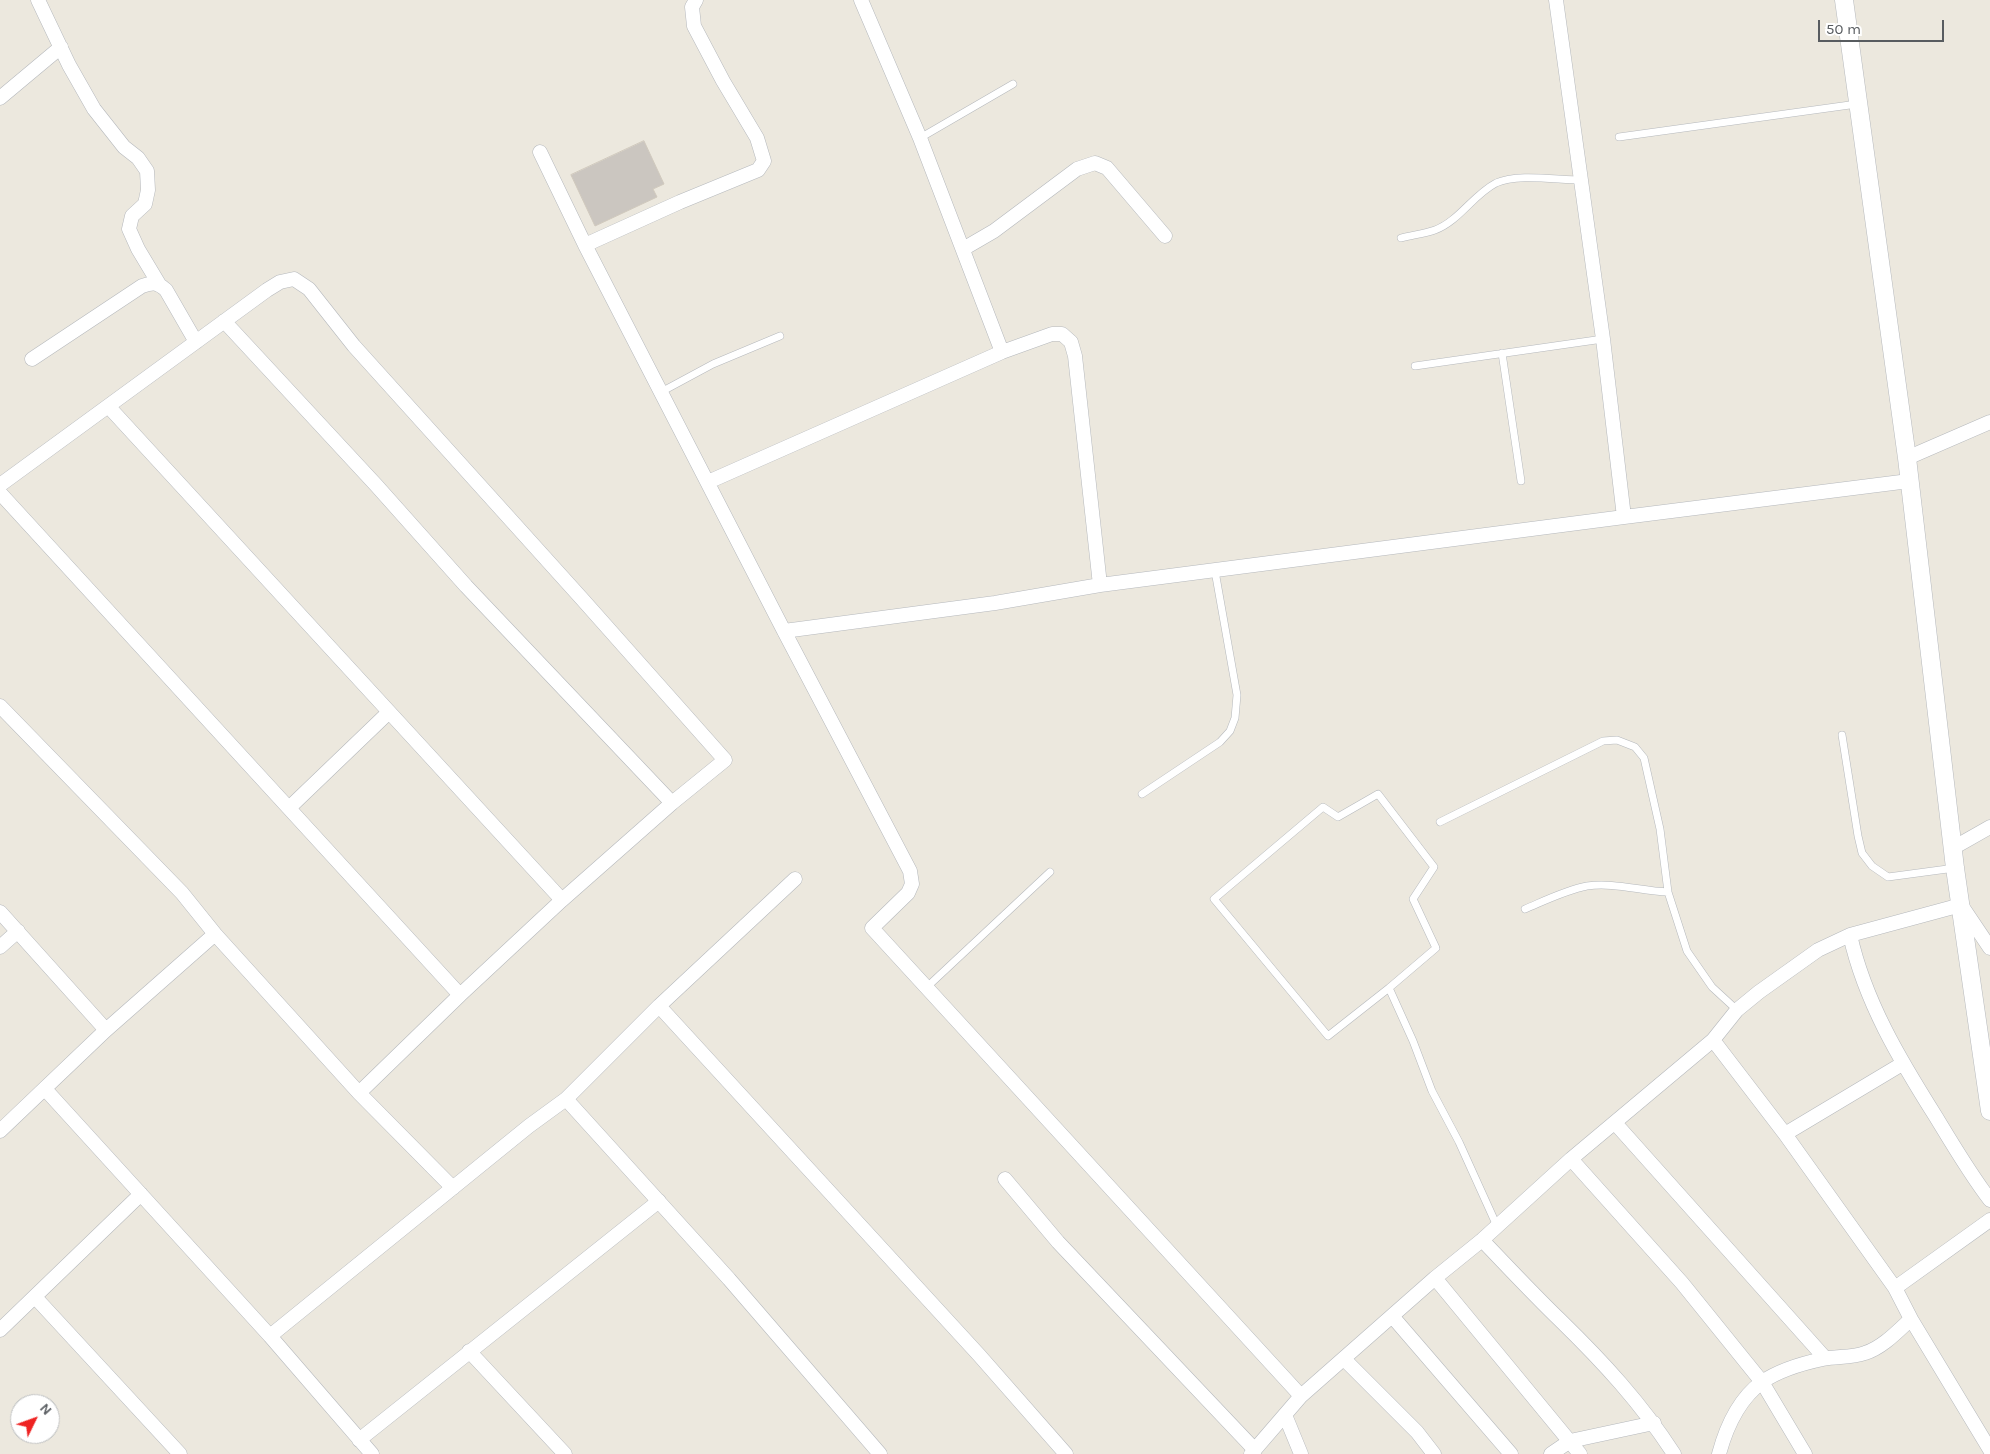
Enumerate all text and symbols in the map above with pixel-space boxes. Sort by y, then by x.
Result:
scale bar [1820,10,1946,42]
text: 50 m [1826,20,1861,38]
north arrow [10,1394,60,1444]
text: N [36,1400,55,1419]

